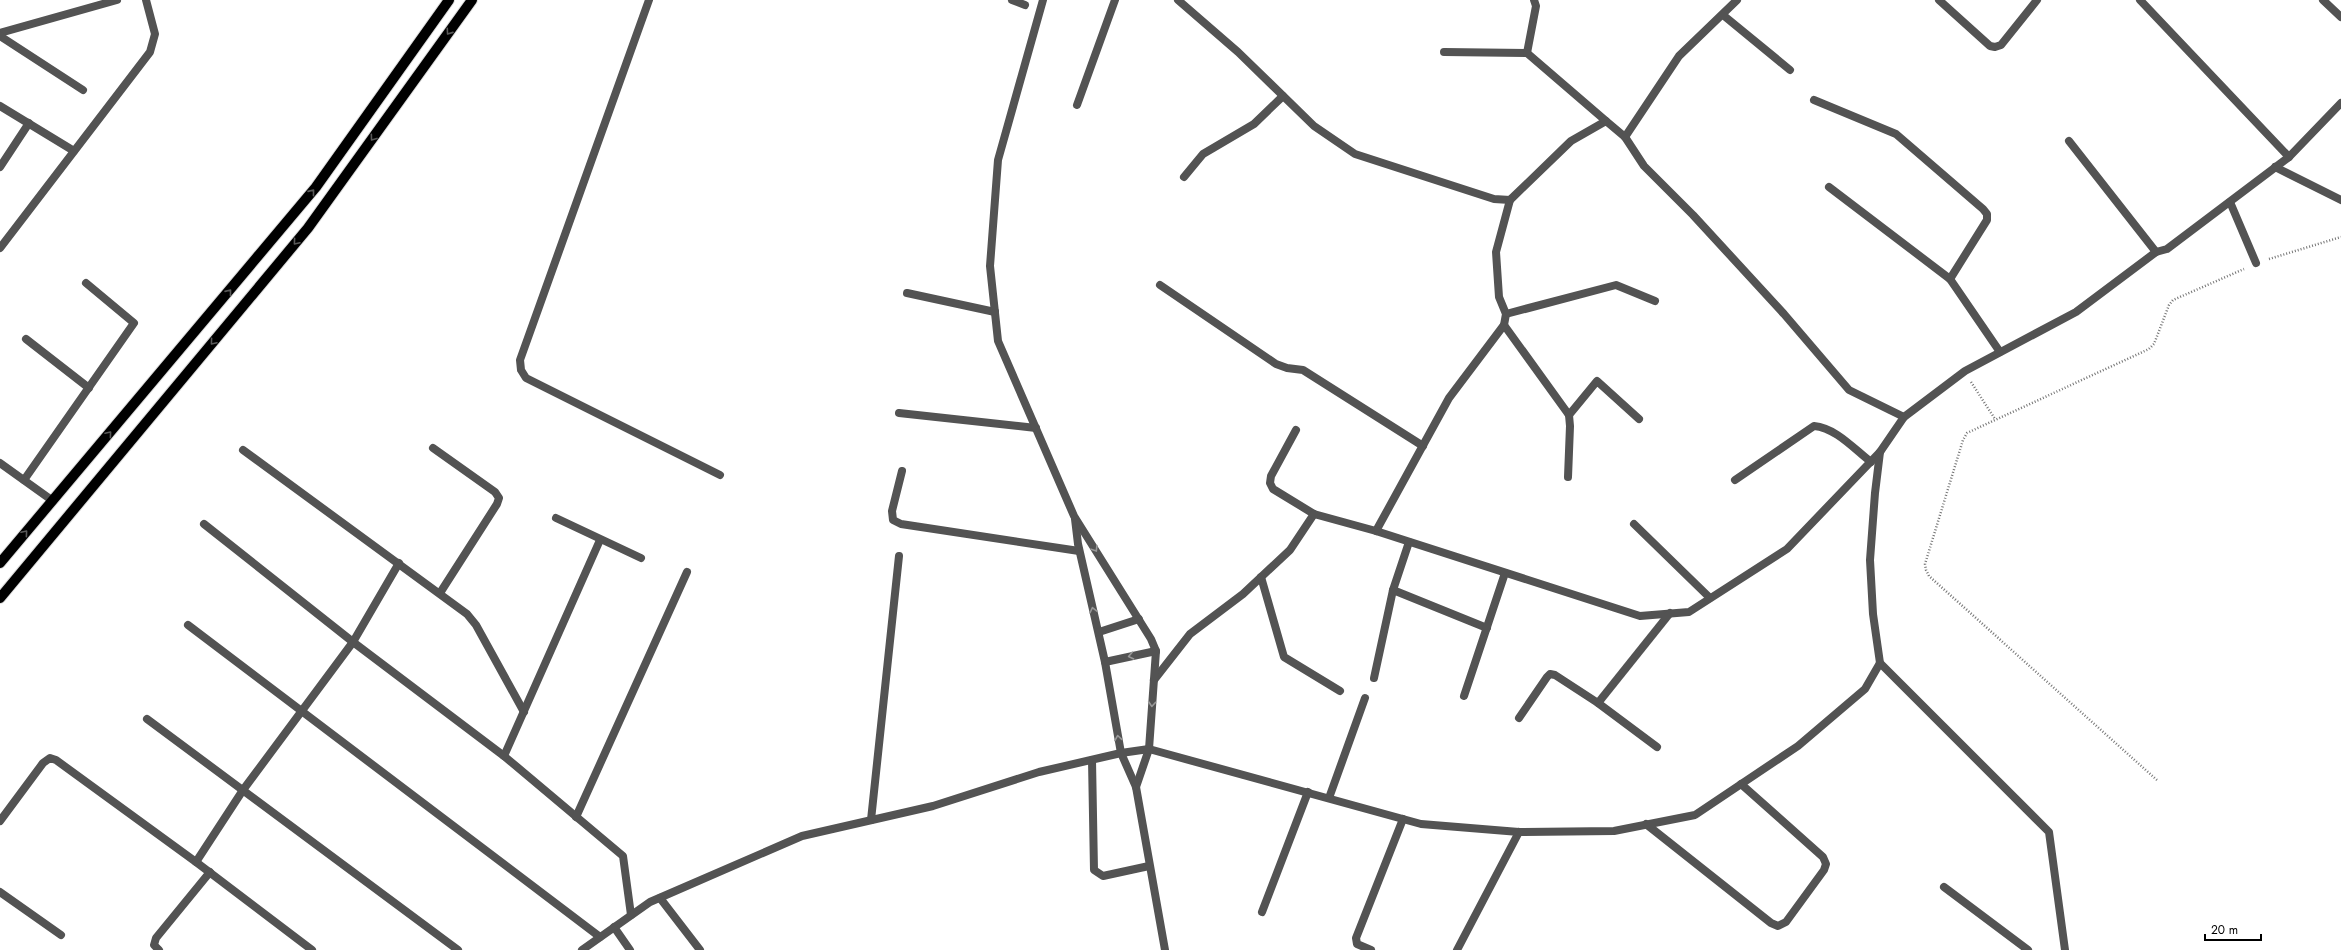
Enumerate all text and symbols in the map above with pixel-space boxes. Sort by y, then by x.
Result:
one-way arrow [446,28,454,35]
one-way arrow [371,133,378,140]
one-way arrow [307,189,314,196]
one-way arrow [294,237,301,245]
one-way arrow [224,289,231,297]
one-way arrow [211,337,218,345]
one-way arrow [105,431,112,439]
one-way arrow [21,531,28,538]
one-way arrow [1090,545,1098,552]
one-way arrow [1090,607,1098,613]
one-way arrow [1127,652,1134,660]
one-way arrow [1147,701,1156,707]
one-way arrow [1114,734,1123,741]
scale bar [2205,916,2261,942]
text: 20 m [2211,921,2238,939]

